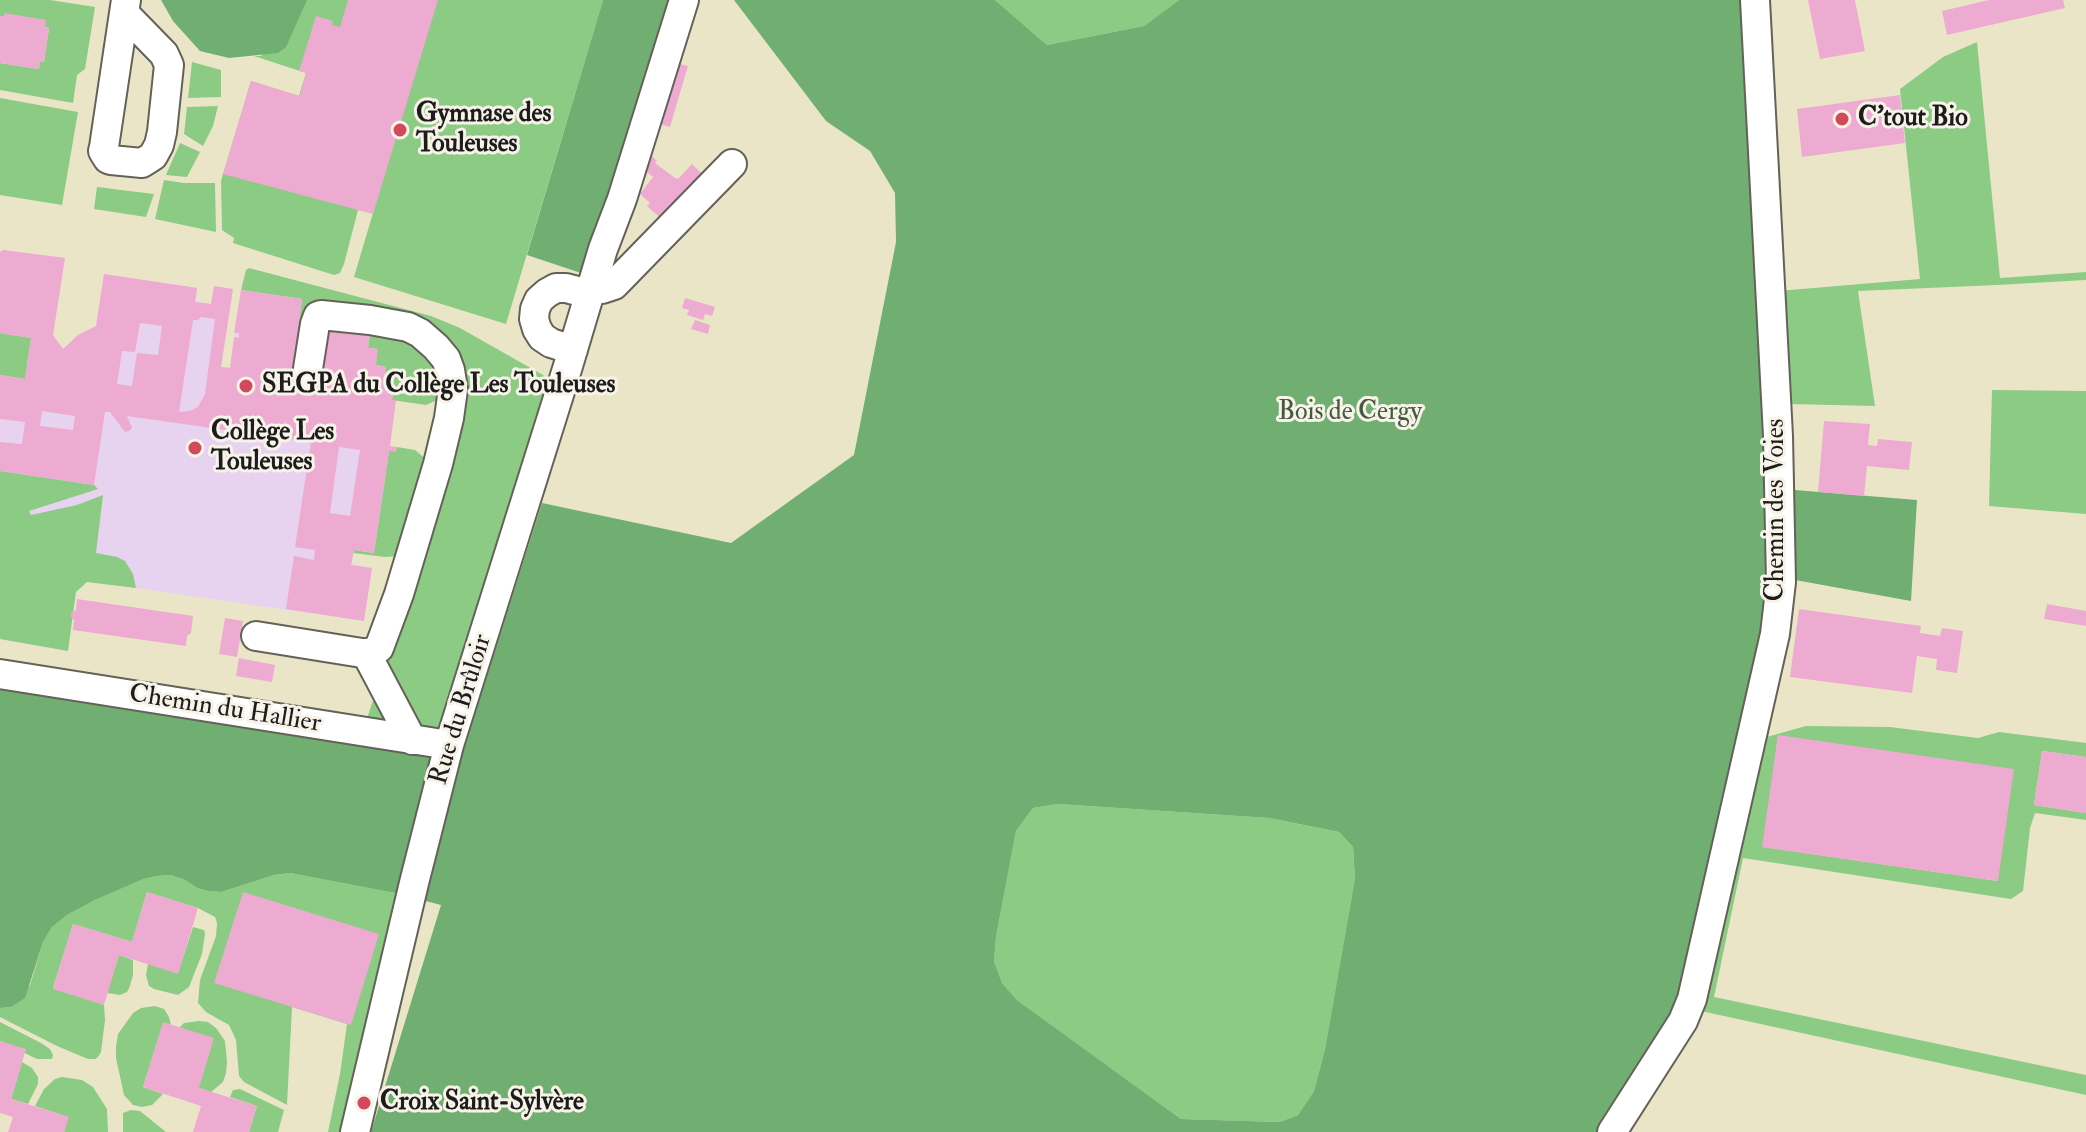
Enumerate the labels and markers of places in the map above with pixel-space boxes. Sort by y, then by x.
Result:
place label: Gymnase des Touleuses [416,99,551,160]
place label: C'tout Bio [1858,103,1968,135]
marker: C'tout Bio [1833,110,1851,128]
marker: Gymnase des Touleuses [391,121,409,139]
place label: SEGPA du Collège Les Touleuses [262,370,615,402]
marker: SEGPA du Collège Les Touleuses [237,377,255,395]
place label: Collège Les Touleuses [211,417,334,478]
marker: Collège Les Touleuses [186,439,204,457]
place label: Croix Saint-Sylvère [380,1087,584,1119]
marker: Croix Saint-Sylvère [355,1094,373,1112]

